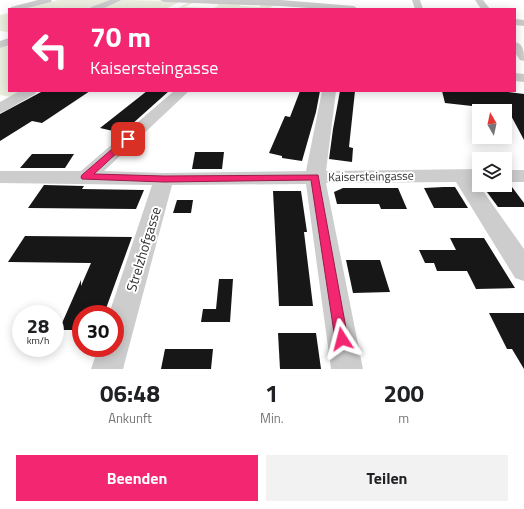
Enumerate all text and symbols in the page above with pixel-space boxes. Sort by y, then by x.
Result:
text: 70 m [90,15,151,58]
icon: left [24,24,76,76]
text: Kaisersteingasse [90,54,218,81]
north arrow [472,104,512,144]
map controls [472,104,512,192]
pin [111,122,145,156]
icon: arrive [117,128,139,150]
button: layers [472,152,512,192]
street label: Kaisersteingasse [328,166,414,186]
street label: Strelzhofgasse [120,204,166,294]
speed limit sign: 30 [72,305,124,357]
text: 28 [27,310,49,341]
position arrow [321,318,363,360]
text: km/h [27,333,49,348]
text: 06:48 [100,375,160,411]
text: 1 [265,375,279,411]
text: 200 [384,375,424,411]
text: Ankunft [108,408,152,428]
text: Min. [260,408,284,428]
text: m [398,408,409,428]
button: Beenden [16,455,258,501]
button: Teilen [266,455,508,501]

